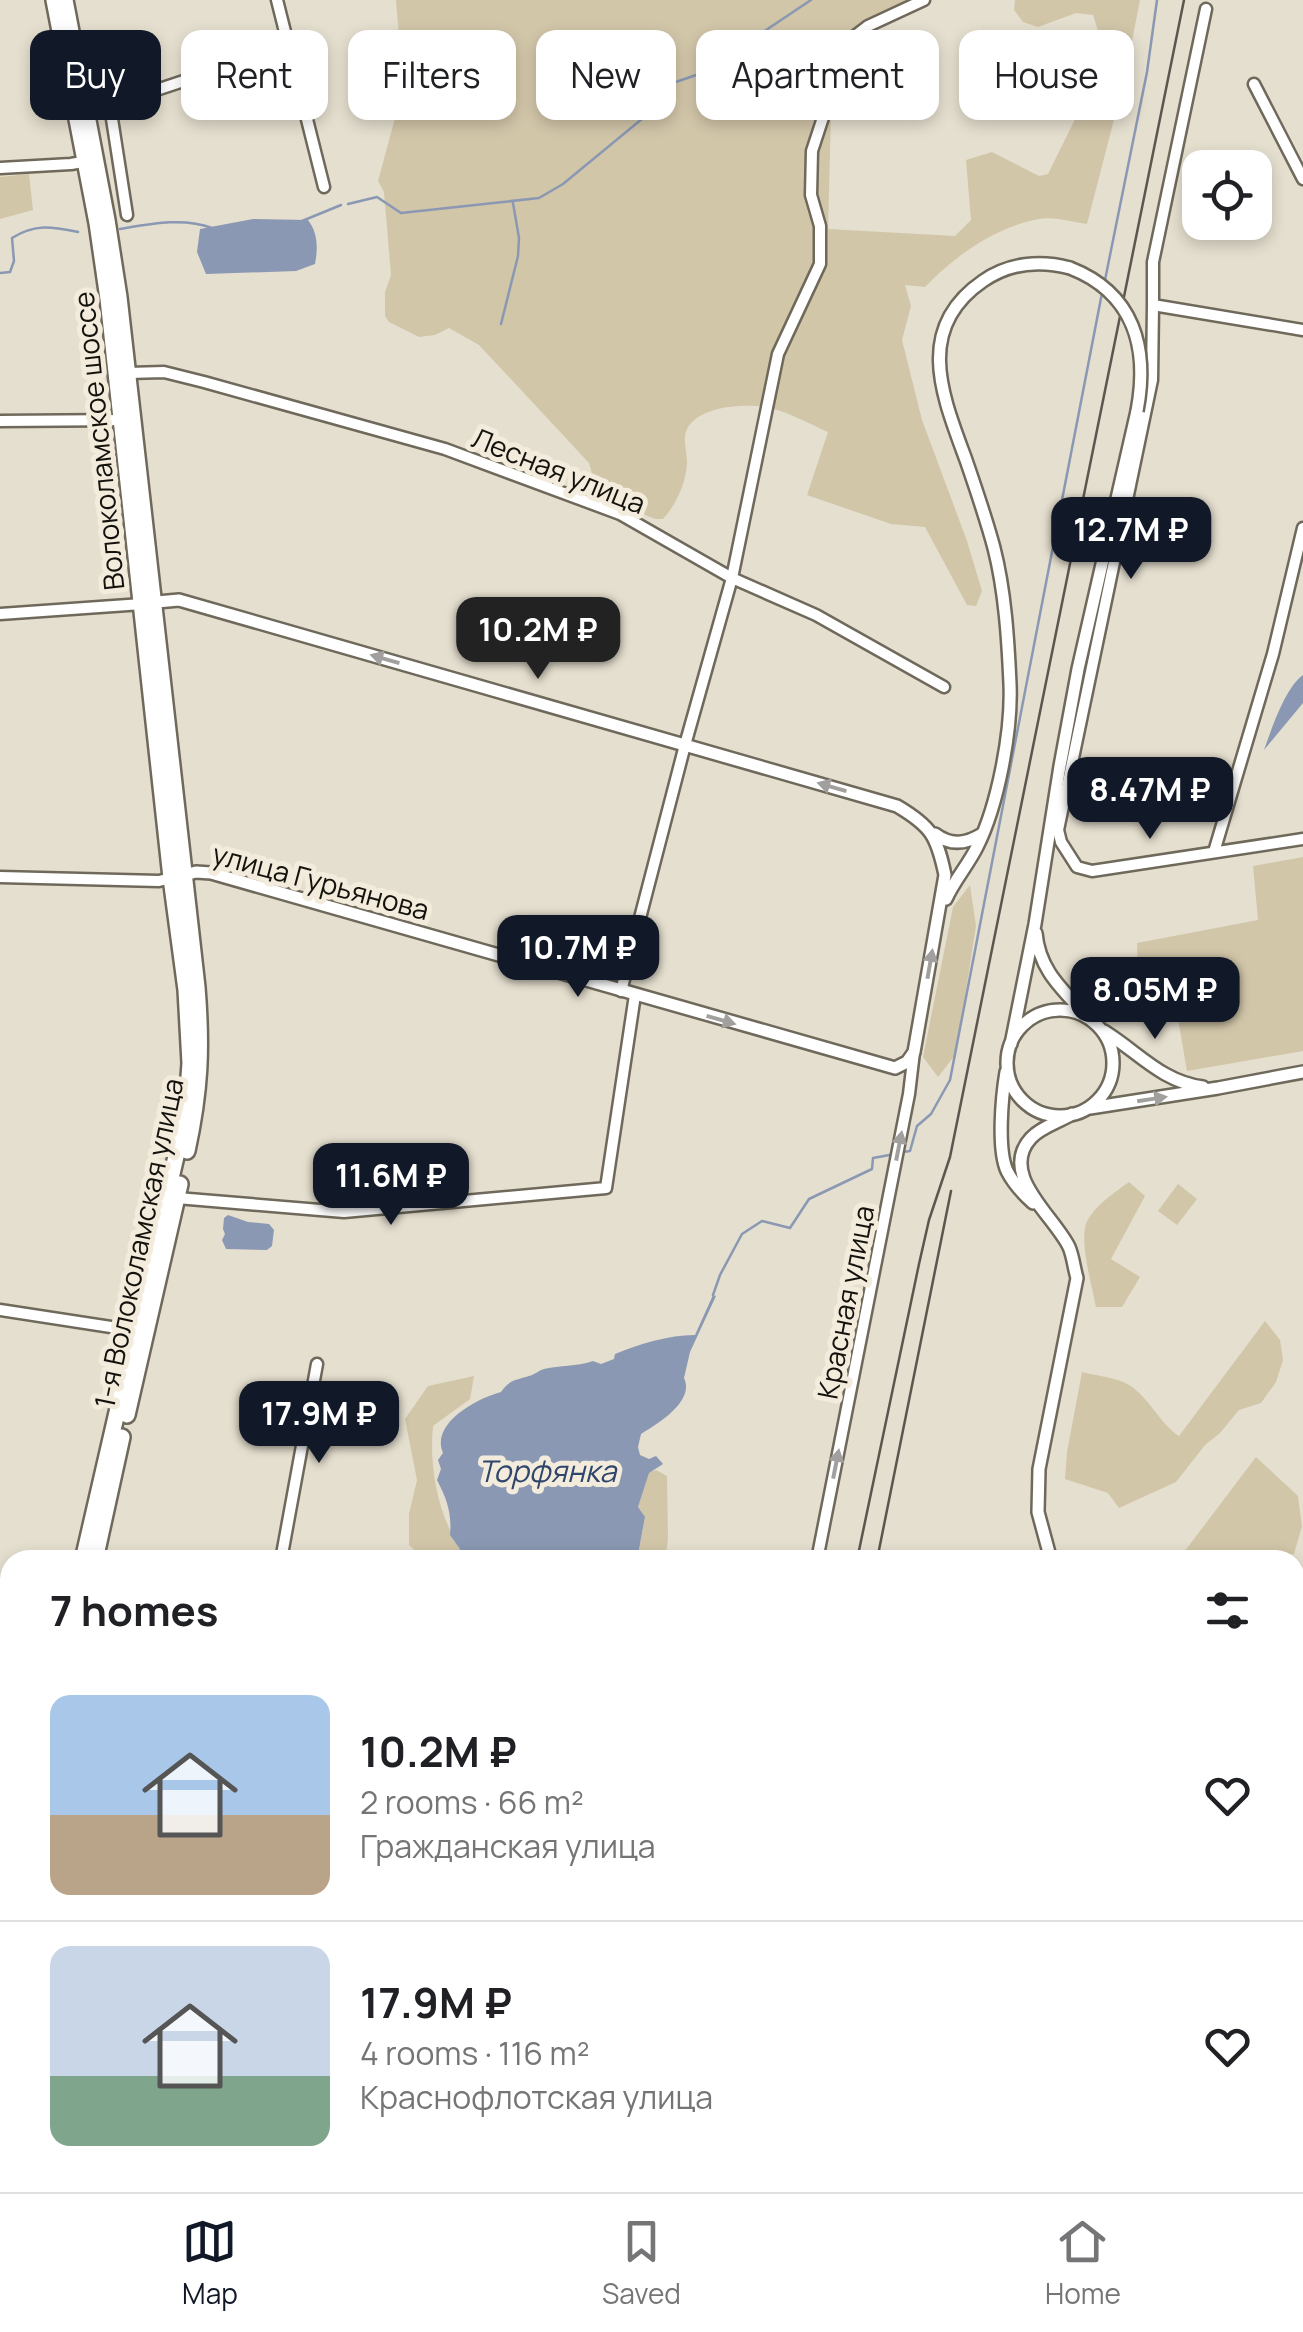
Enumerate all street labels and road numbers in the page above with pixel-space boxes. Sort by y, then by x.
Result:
street label: Волоколамское шоссе [63,290,133,592]
street label: Лесная улица [467,418,651,522]
street label: улица Гурьянова [208,834,434,928]
street label: 1-я Волоколамская улица [84,1074,192,1412]
street label: Красная улица [808,1202,882,1402]

